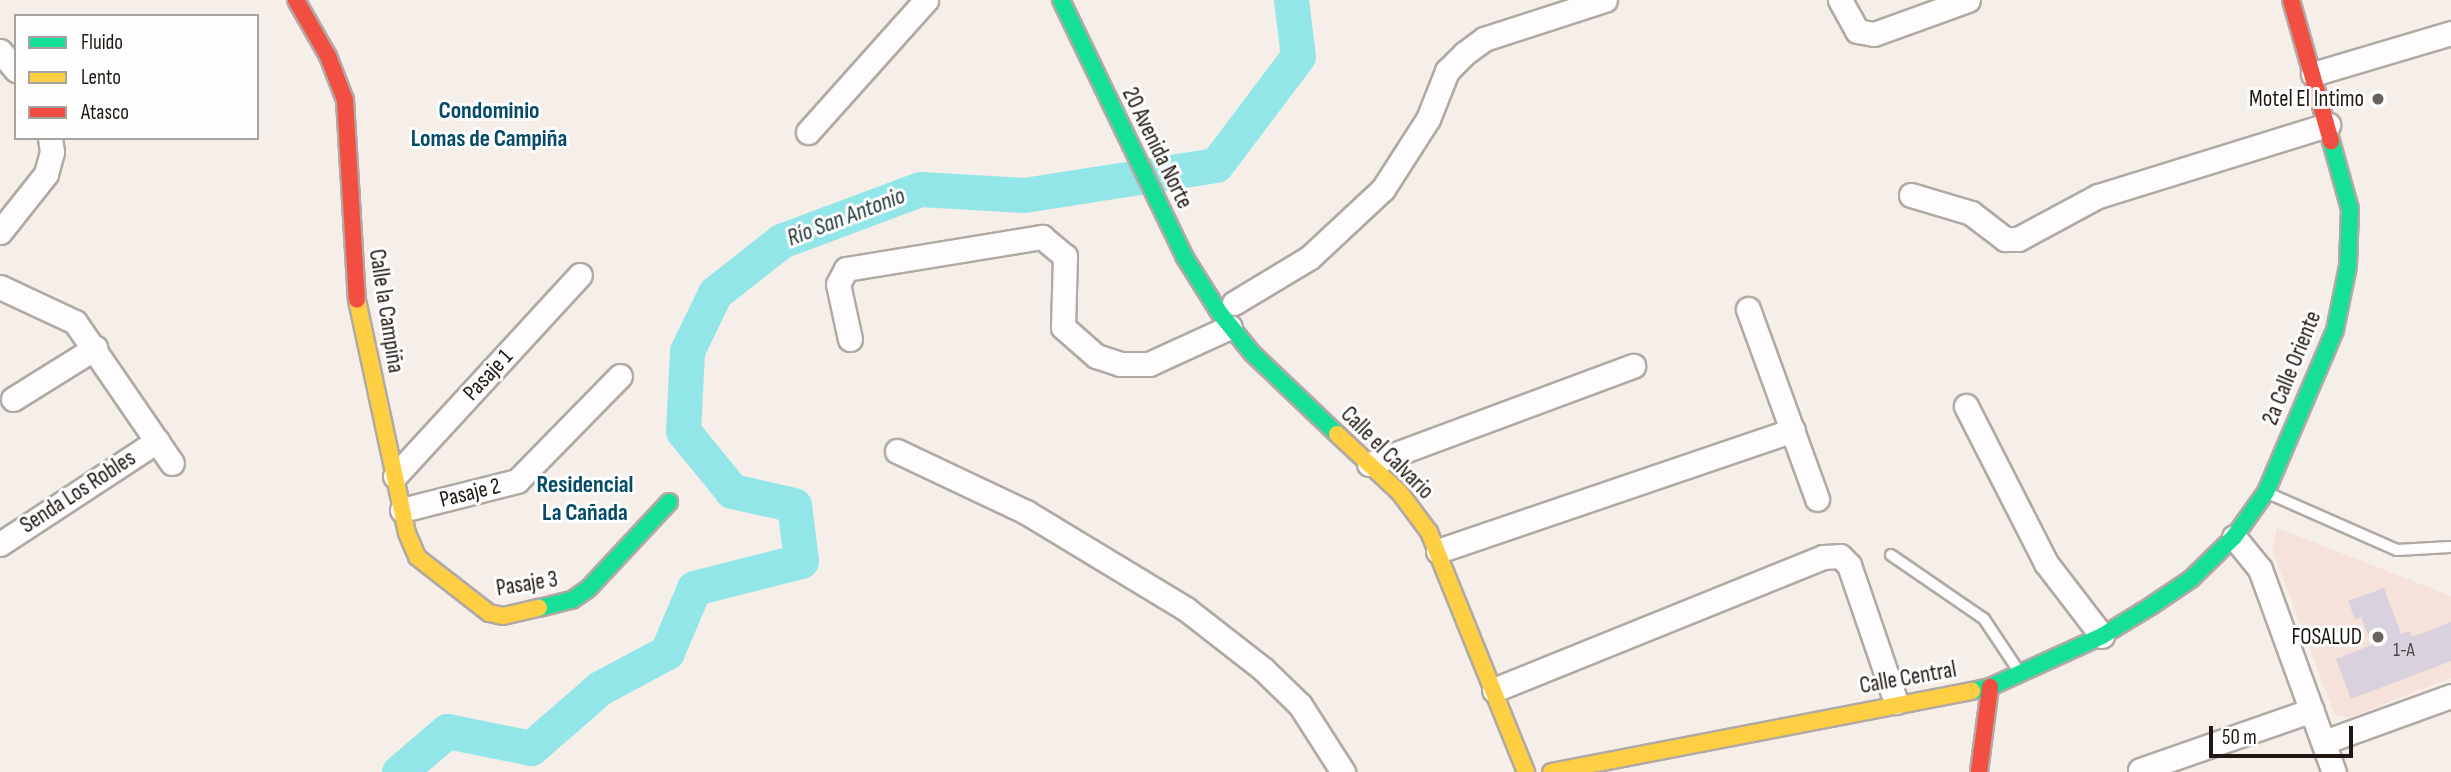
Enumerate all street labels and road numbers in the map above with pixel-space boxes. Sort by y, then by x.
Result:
street label: 20 Avenida Norte [1116,83,1198,213]
street label: Calle la Campiña [363,247,409,375]
street label: 2a Calle Oriente [2257,307,2327,429]
street label: Pasaje 1 [457,344,519,406]
street label: Calle el Calvario [1335,401,1439,505]
street label: Senda Los Robles [15,444,141,540]
street label: Pasaje 2 [437,472,503,514]
street label: Pasaje 3 [494,566,560,602]
street label: Calle Central [1858,656,1958,700]

